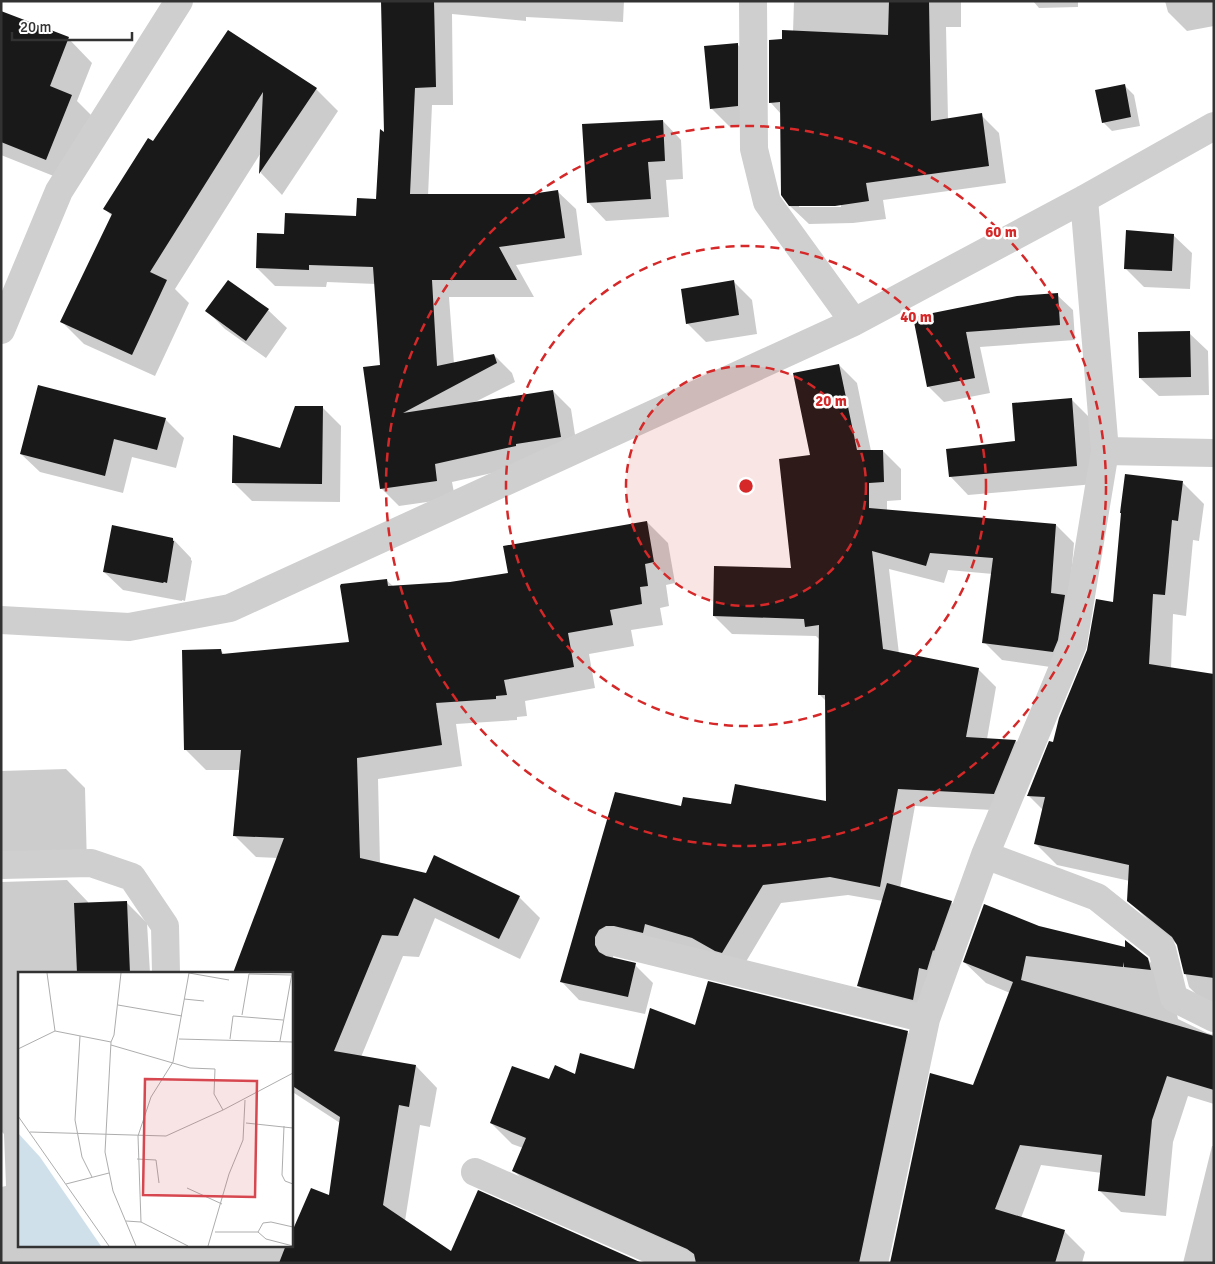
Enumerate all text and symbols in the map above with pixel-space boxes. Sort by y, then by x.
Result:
scale bar [12,10,132,42]
text: 20 m [20,18,51,36]
text: 60 m [985,223,1017,241]
text: 40 m [900,308,932,326]
text: 20 m [815,392,847,410]
centre of rings [737,477,755,495]
inset map [18,972,292,1246]

